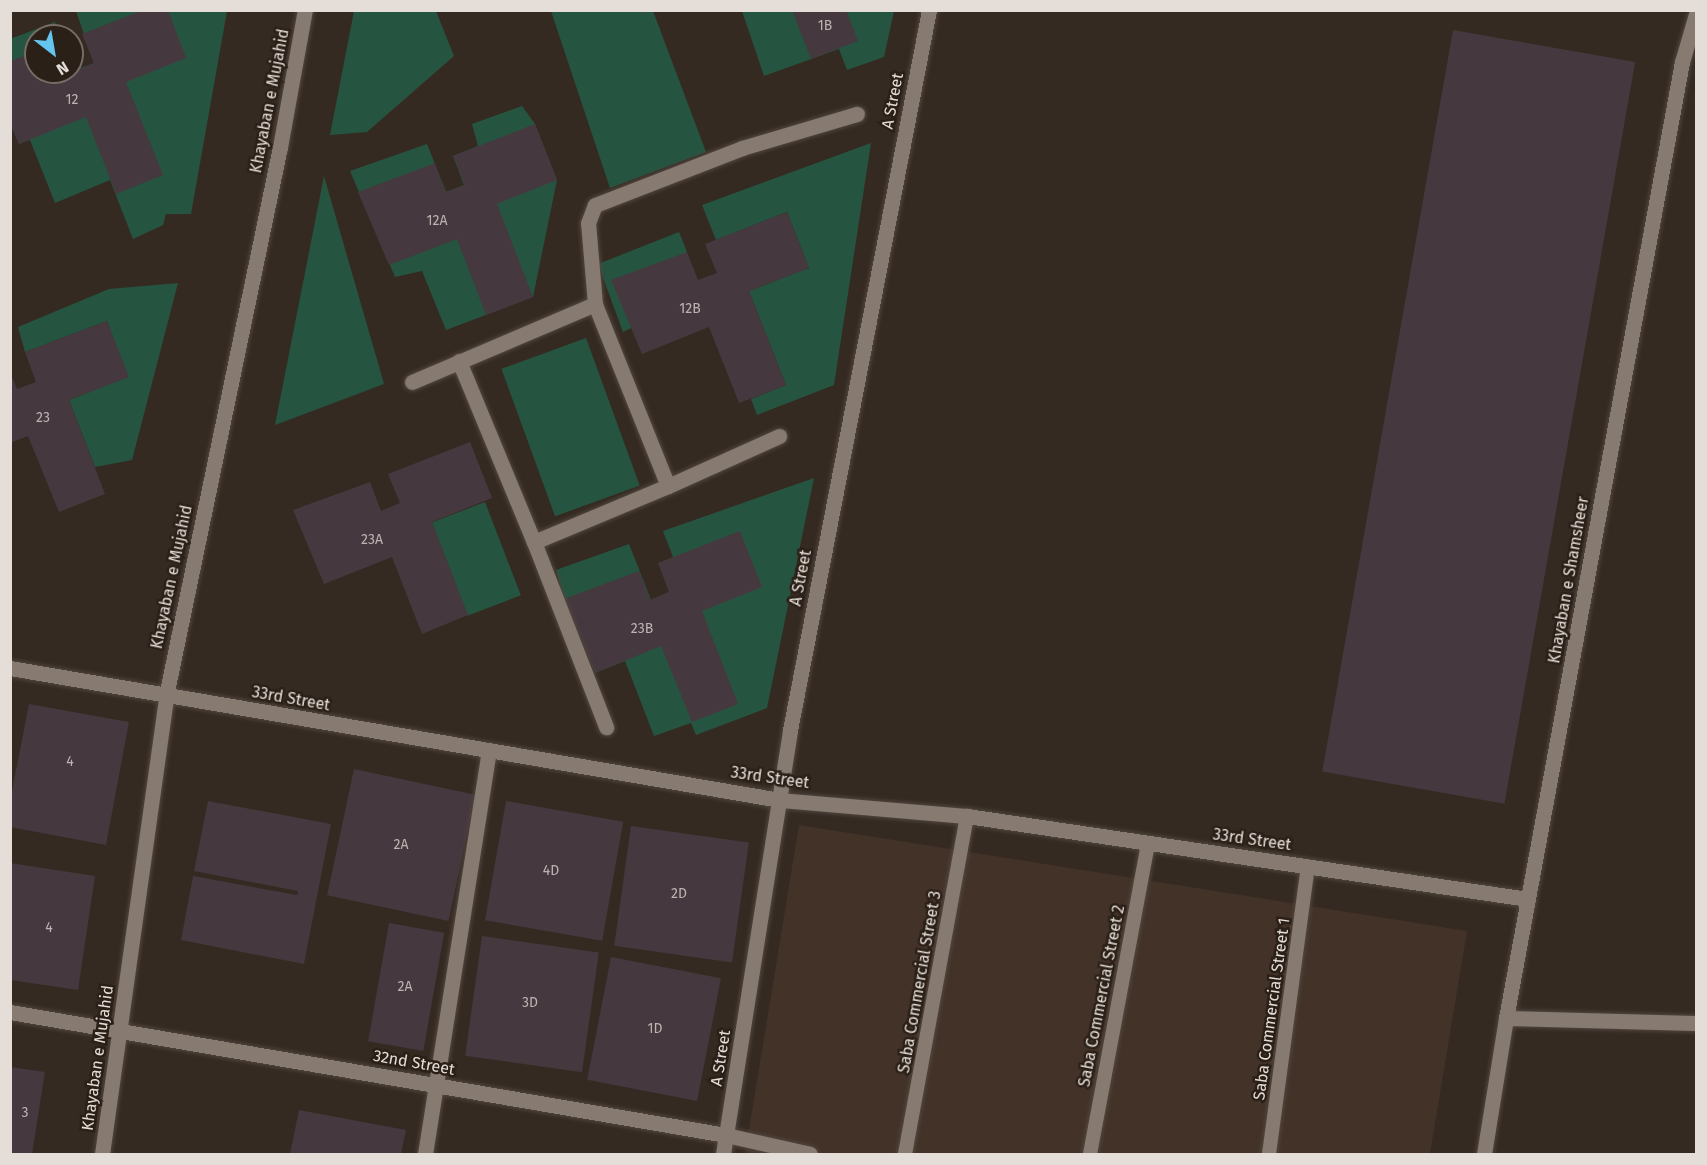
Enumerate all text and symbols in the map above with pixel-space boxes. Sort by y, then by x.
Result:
house number: 1B [818,18,832,34]
north arrow [24,24,84,84]
street label: Khayaban e Mujahid [247,27,293,175]
text: N [53,57,72,79]
street label: A Street [878,71,908,131]
house number: 12 [66,92,78,108]
house number: 12A [426,213,448,229]
house number: 12B [679,301,701,317]
house number: 23 [36,410,50,426]
street label: Khayaban e Shamsheer [1545,495,1593,665]
street label: Khayaban e Mujahid [147,503,197,651]
house number: 23A [361,532,383,548]
street label: A Street [786,548,816,608]
house number: 23B [631,621,653,637]
street label: 33rd Street [250,683,332,715]
house number: 4 [66,754,74,770]
street label: 33rd Street [730,763,810,793]
street label: 33rd Street [1212,825,1292,855]
house number: 2A [394,837,408,853]
house number: 4D [543,863,559,879]
house number: 2D [671,886,687,902]
street label: Saba Commercial Street 3 [895,889,945,1075]
street label: Saba Commercial Street 2 [1075,903,1129,1089]
street label: Saba Commercial Street 1 [1250,917,1294,1101]
house number: 4 [45,920,53,936]
house number: 2A [398,979,412,995]
street label: Khayaban e Mujahid [78,984,118,1132]
house number: 3D [522,995,538,1011]
house number: 1D [647,1021,663,1037]
street label: A Street [707,1028,735,1088]
street label: 32nd Street [372,1046,456,1080]
house number: 3 [22,1105,28,1121]

